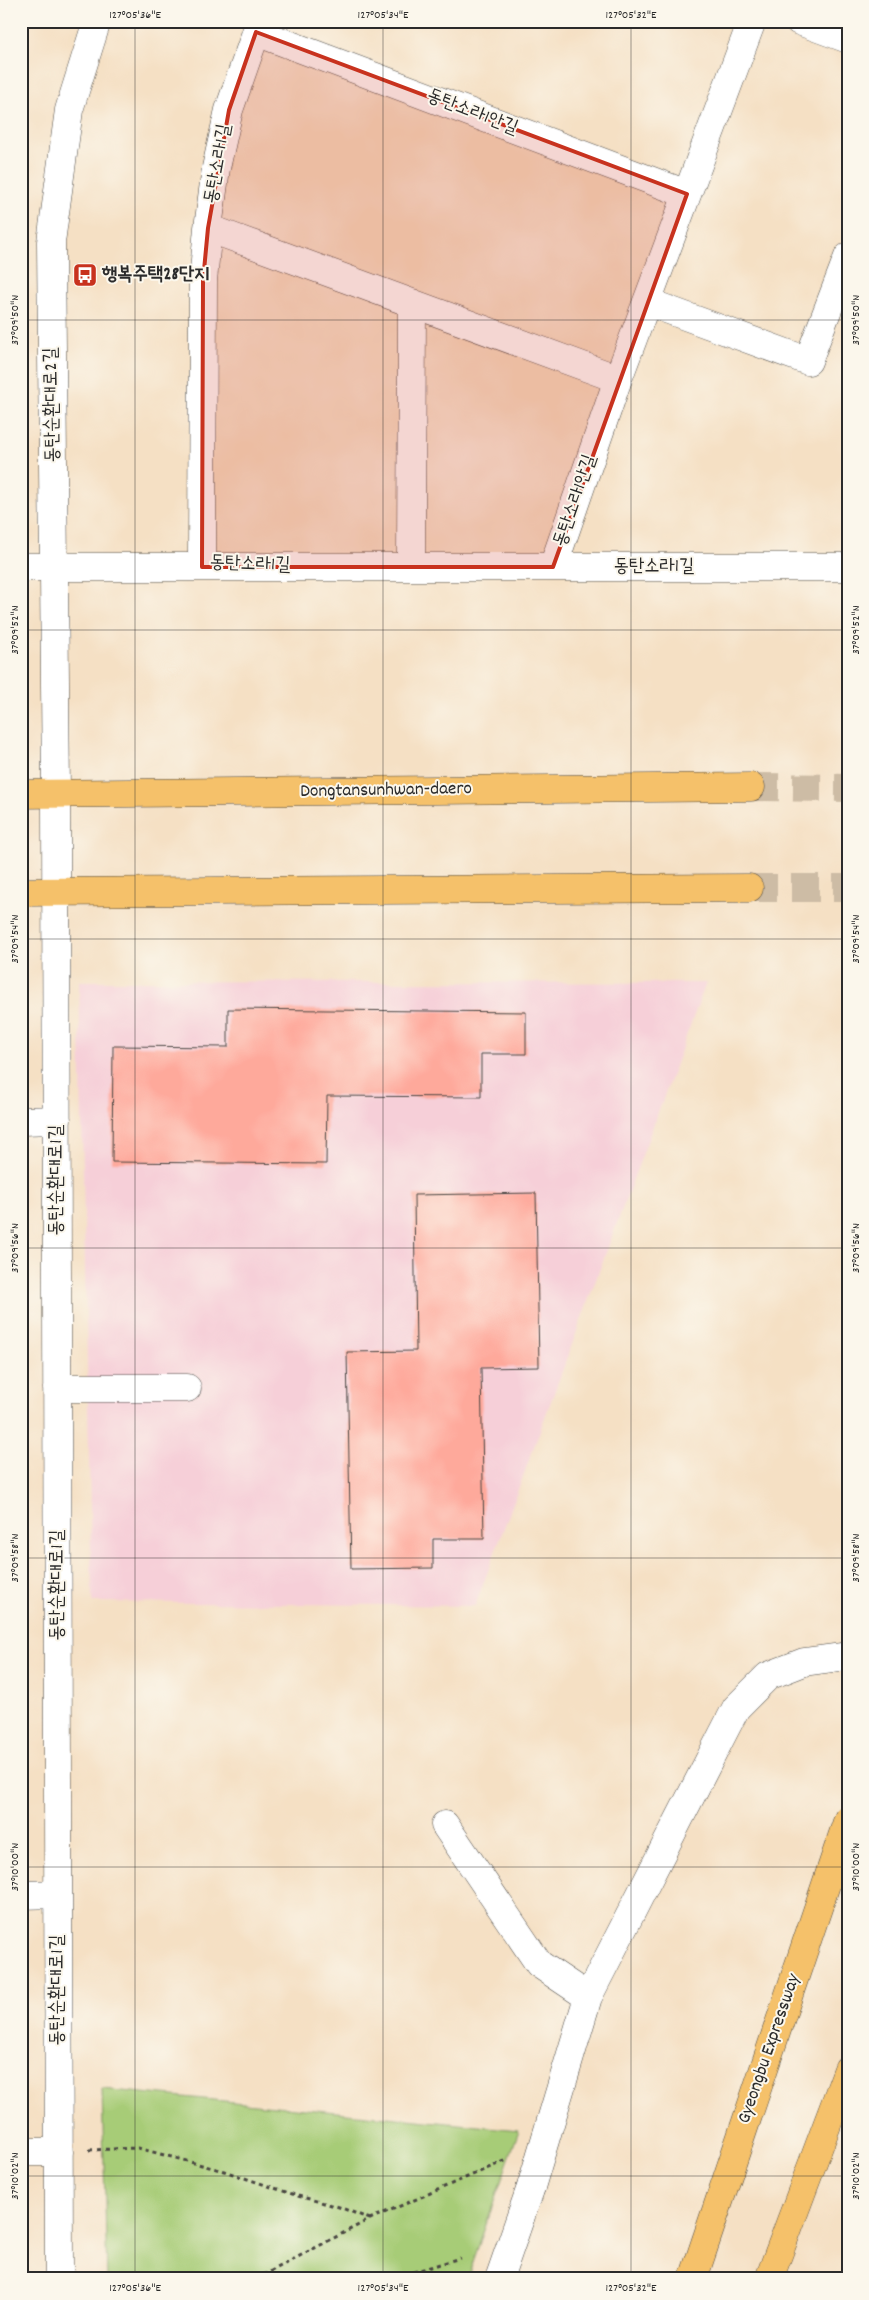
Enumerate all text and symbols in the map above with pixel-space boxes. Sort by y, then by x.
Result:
text: 127°05'36"E [109,7,161,24]
text: 127°05'34"E [358,7,409,24]
text: 127°05'32"E [605,7,657,24]
street label: 동탄소라1안길 [422,83,522,143]
street label: 동탄소라1길 [199,122,239,206]
bus stop icon: 행복주택28단지 [72,262,98,288]
place label: 행복주택28단지 [101,262,210,289]
text: 37°09'50"N [7,295,24,345]
text: 37°09'50"N [848,295,865,345]
street label: 동탄순환대로2길 [38,347,68,463]
street label: 동탄소라1안길 [548,451,604,551]
street label: 동탄소라1길 [209,550,291,580]
street label: 동탄소라1길 [614,554,694,581]
text: 37°09'52"N [7,605,24,655]
text: 37°09'52"N [848,605,865,655]
street label: Dongtansunhwan-daero [300,776,472,806]
text: 37°09'54"N [7,914,24,963]
text: 37°09'54"N [848,914,865,963]
street label: 동탄순환대로1길 [44,1124,71,1236]
text: 37°09'56"N [7,1223,24,1273]
text: 37°09'56"N [848,1223,865,1273]
street label: 동탄순환대로1길 [45,1529,72,1641]
text: 37°09'58"N [7,1534,24,1582]
text: 37°09'58"N [848,1534,865,1582]
text: 37°10'00"N [7,1843,24,1891]
text: 37°10'00"N [848,1843,865,1891]
street label: 동탄순환대로1길 [45,1934,72,2046]
street label: Gyeongbu Expressway [732,1970,808,2127]
text: 37°10'02"N [7,2152,24,2200]
text: 37°10'02"N [848,2152,865,2200]
text: 127°05'36"E [109,2280,161,2297]
text: 127°05'34"E [358,2280,409,2297]
text: 127°05'32"E [605,2280,657,2297]

